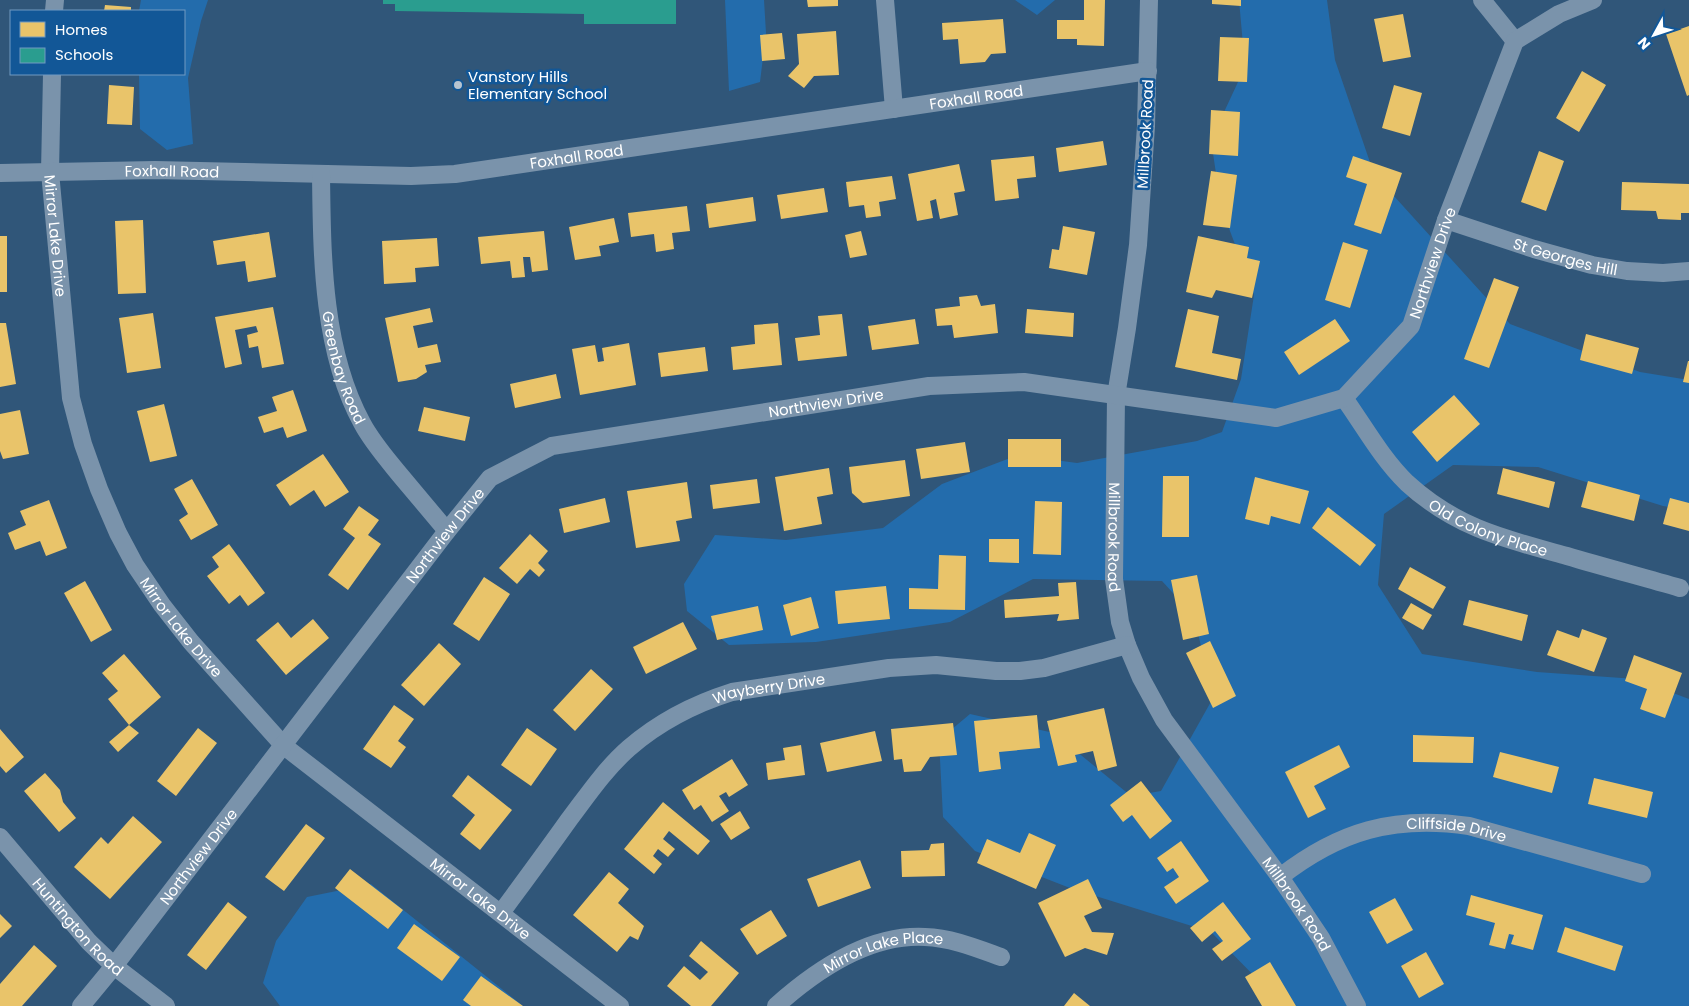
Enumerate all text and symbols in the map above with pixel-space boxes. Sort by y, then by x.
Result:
legend [10,10,185,75]
north arrow [1629,10,1679,60]
text: Homes [55,19,108,40]
text: N [1633,33,1655,54]
text: Schools [55,44,113,65]
place label: Vanstory Hills Elementary School [468,66,607,104]
marker: Vanstory Hills Elementary School [452,79,464,91]
street label: Foxhall Road [928,79,1024,114]
street label: Millbrook Road [1132,79,1158,189]
street label: Foxhall Road [528,139,625,173]
street label: Foxhall Road [125,159,219,182]
street label: Mirror Lake Drive [40,174,72,298]
street label: Northview Drive [1404,204,1461,321]
street label: St Georges Hill [1510,232,1619,280]
street label: Greenbay Road [318,310,371,428]
street label: Northview Drive [767,383,885,422]
street label: Millbrook Road [1103,482,1126,593]
street label: Northview Drive [400,483,489,587]
street label: Old Colony Place [1425,494,1550,561]
street label: Mirror Lake Drive [135,573,228,681]
street label: Wayberry Drive [709,667,826,708]
street label: Northview Drive [154,804,242,909]
street label: Cliffside Drive [1406,812,1509,846]
street label: Mirror Lake Drive [426,852,536,944]
street label: Millbrook Road [1258,852,1336,954]
street label: Huntington Road [28,873,128,980]
street label: Mirror Lake Place [819,926,945,978]

